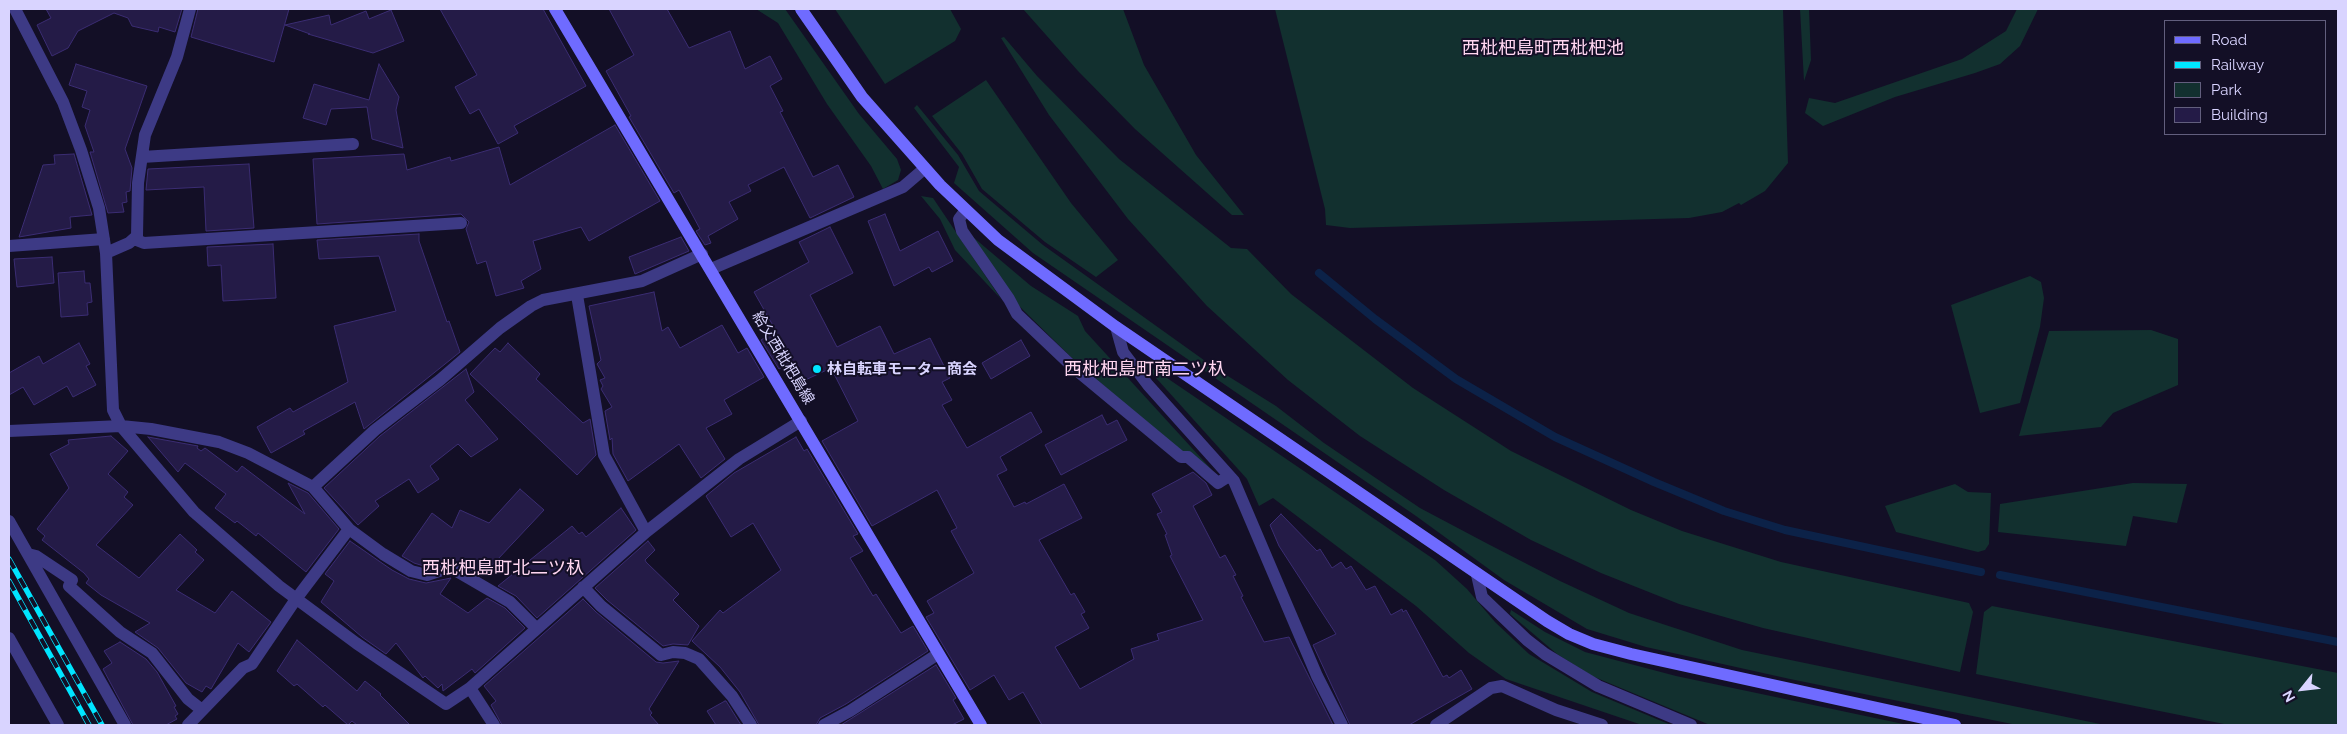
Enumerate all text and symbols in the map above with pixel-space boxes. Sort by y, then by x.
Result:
legend [2164,20,2327,135]
text: Road [2211,31,2247,49]
district label: 西枇杷島町西枇杷池 [1462,38,1624,60]
text: Railway [2211,56,2264,74]
text: Park [2211,81,2242,99]
text: Building [2211,106,2268,124]
street label: 給父西枇杷島線 [748,308,818,408]
district label: 西枇杷島町南二ツ杁 [1064,359,1226,381]
place label: 林自転車モーター商会 [827,360,977,378]
marker: 林自転車モーター商会 [811,363,823,375]
district label: 西枇杷島町北二ツ杁 [422,558,584,580]
north arrow [2277,664,2327,714]
text: N [2279,688,2298,705]

